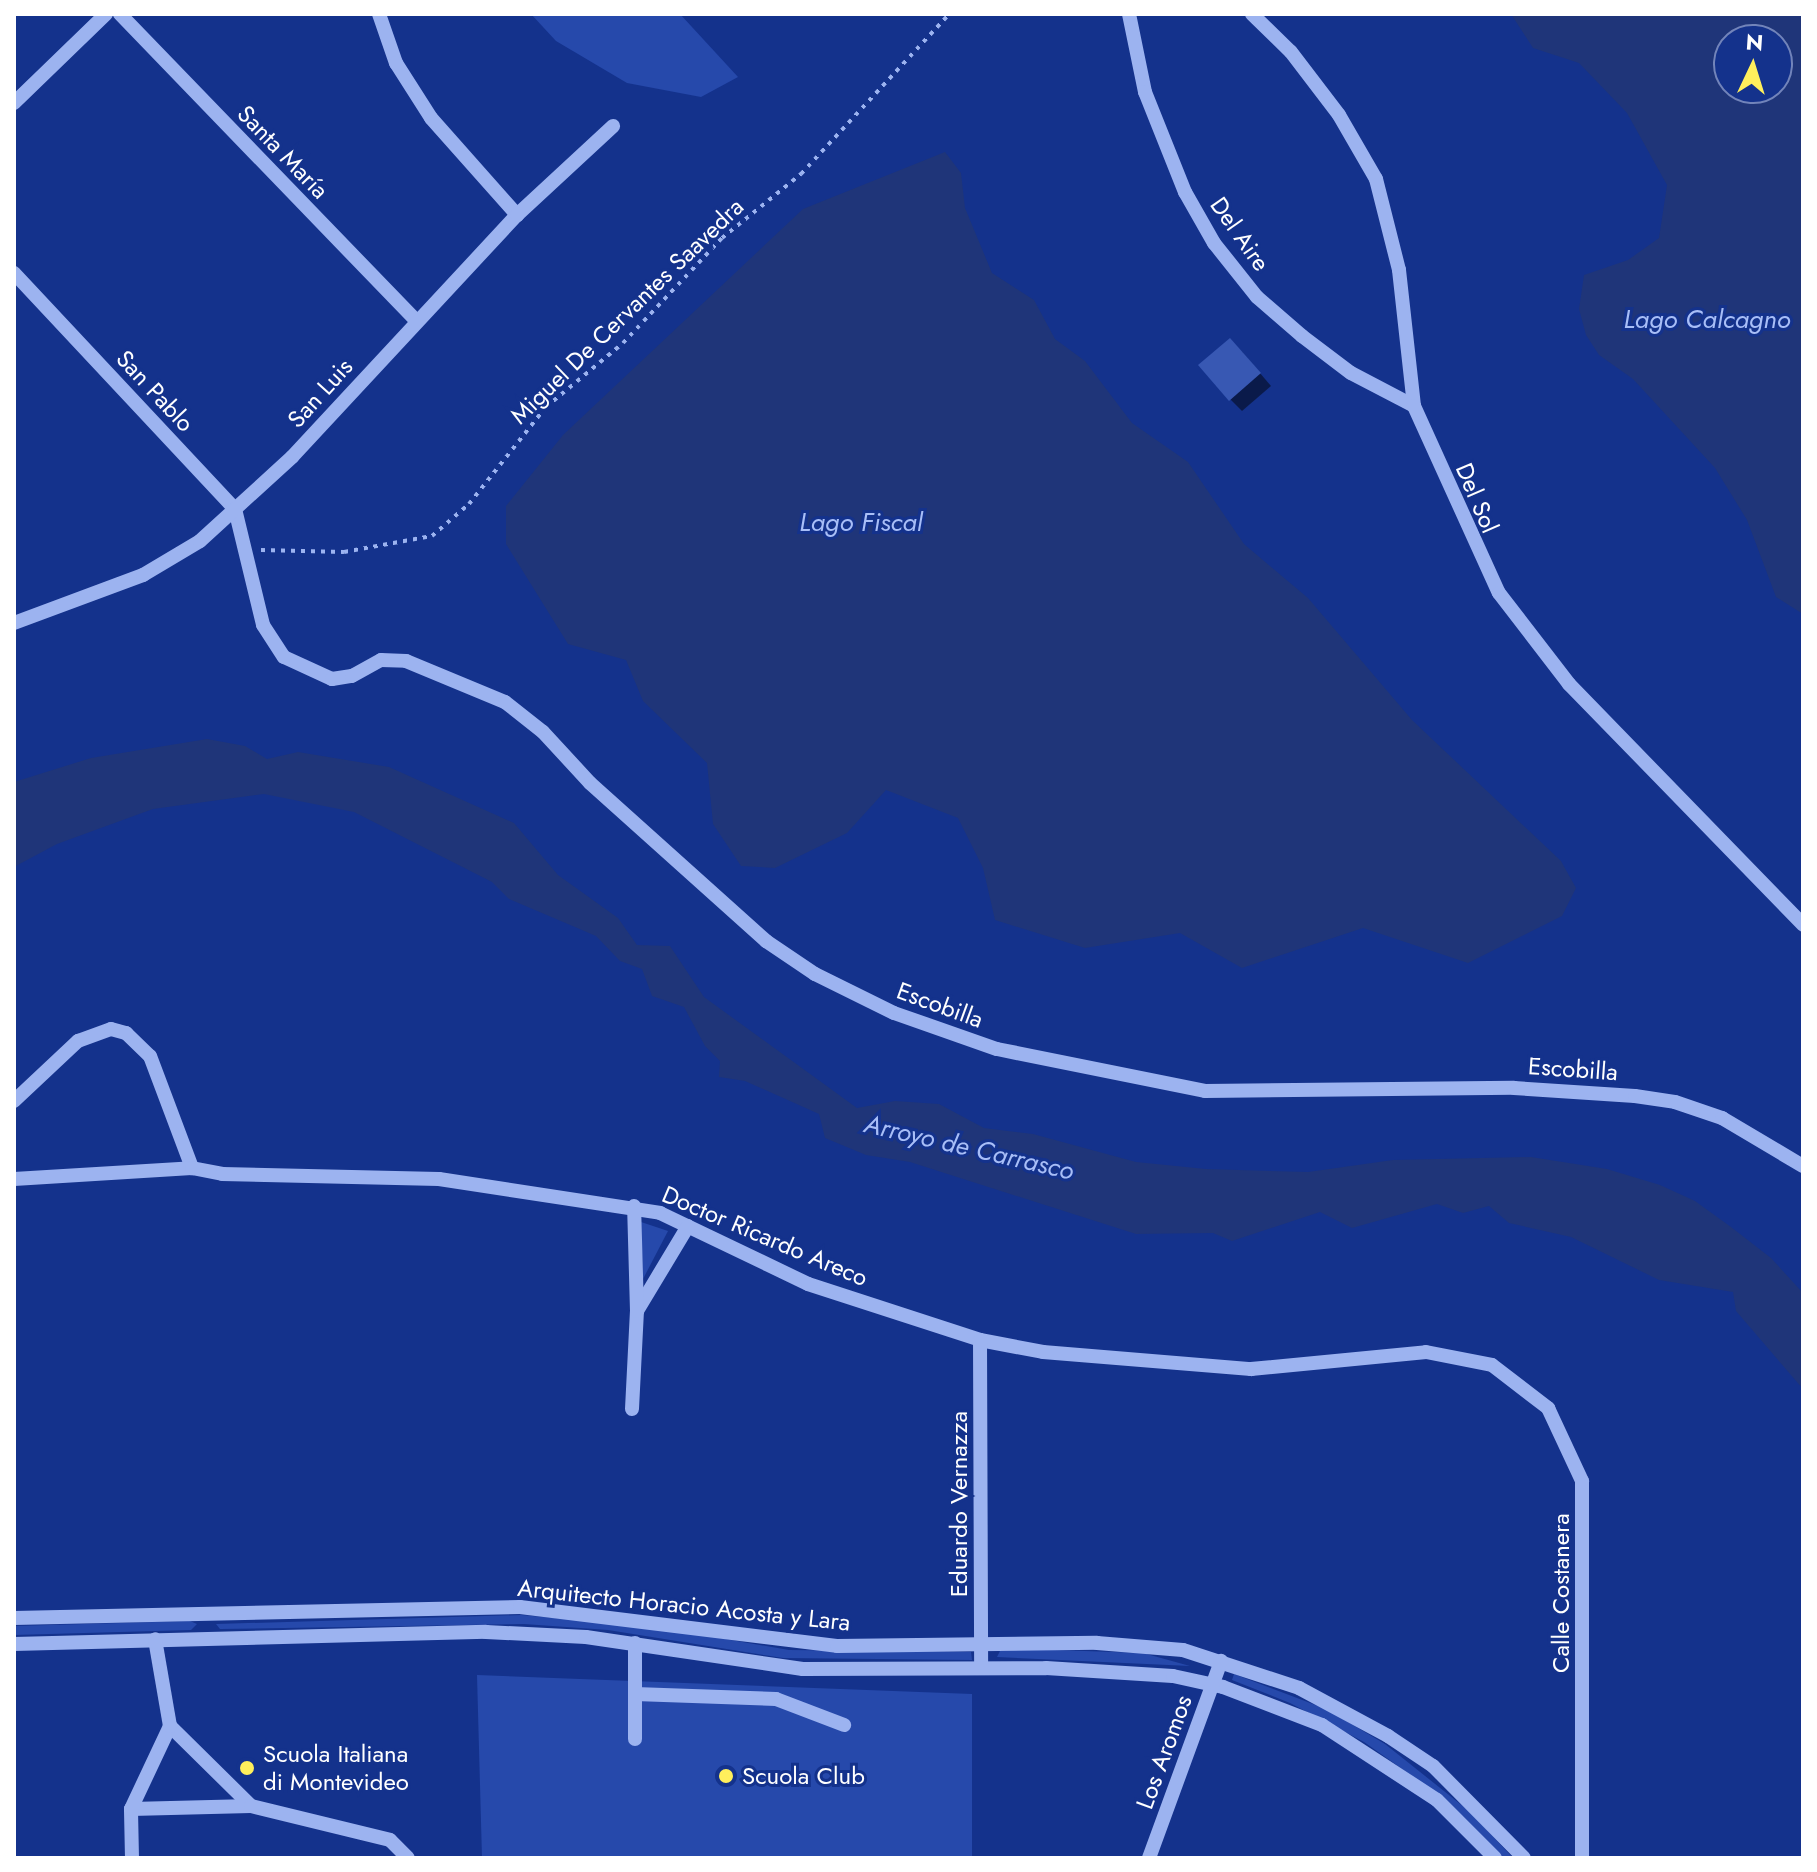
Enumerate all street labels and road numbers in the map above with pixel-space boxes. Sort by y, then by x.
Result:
street label: Santa María [231,99,335,205]
street label: Del Aire [1204,191,1276,277]
street label: Miguel De Cervantes Saavedra [505,192,749,430]
street label: San Pablo [110,344,200,438]
street label: San Luis [281,352,359,434]
street label: Del Sol [1449,459,1505,537]
street label: Escobilla [893,976,987,1034]
street label: Escobilla [1527,1051,1619,1087]
street label: Doctor Ricardo Areco [658,1180,872,1292]
street label: Eduardo Vernazza [945,1411,973,1597]
street label: Calle Costanera [1547,1513,1575,1673]
street label: Arquitecto Horacio Acosta y Lara [516,1573,852,1637]
street label: Los Aromos [1130,1691,1198,1813]

